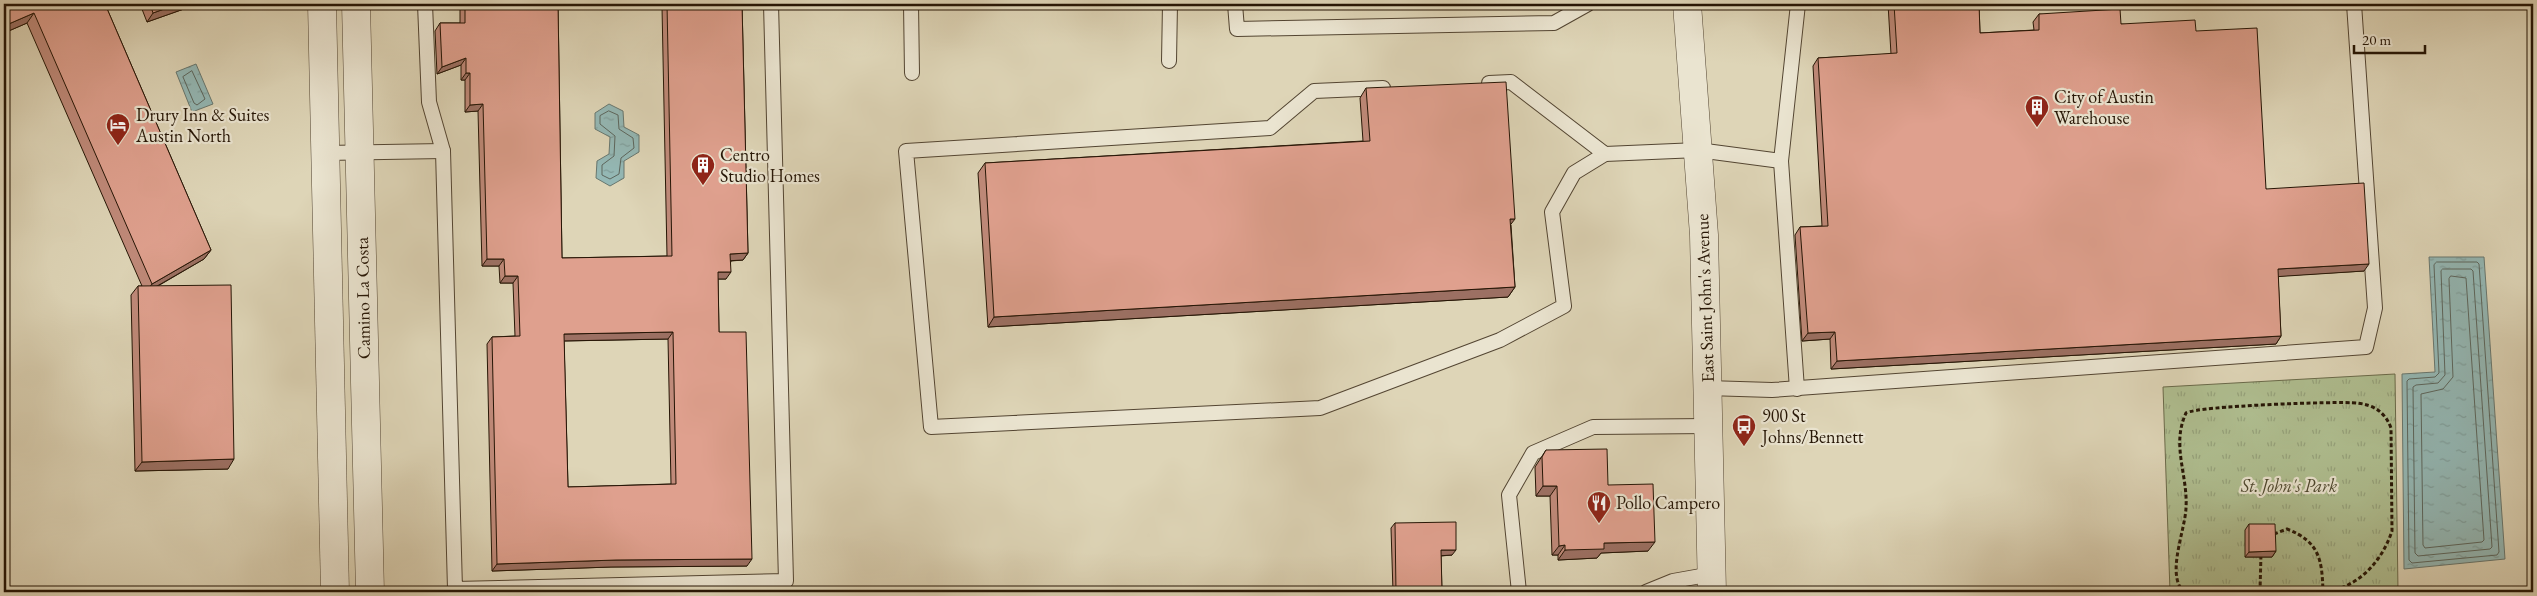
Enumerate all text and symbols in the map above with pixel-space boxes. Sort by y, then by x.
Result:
scale bar [2354,22,2426,54]
text: 20 m [2362,30,2391,49]
place label: City of Austin Warehouse [2054,85,2154,129]
building icon: City of Austin Warehouse [2024,94,2050,128]
place label: Drury Inn & Suites Austin North [135,103,269,147]
hotel icon: Drury Inn & Suites Austin North [105,112,131,146]
place label: Centro Studio Homes [720,143,820,187]
building icon: Centro Studio Homes [690,152,716,186]
street label: East Saint John's Avenue [1690,213,1719,383]
street label: Camino La Costa [350,236,375,359]
place label: 900 St Johns/Bennett [1760,404,1864,448]
bus stop icon: 900 St Johns/Bennett [1731,413,1757,447]
park label: St. John's Park [2240,474,2337,497]
restaurant icon: Pollo Campero [1586,490,1612,524]
place label: Pollo Campero [1616,491,1720,514]

